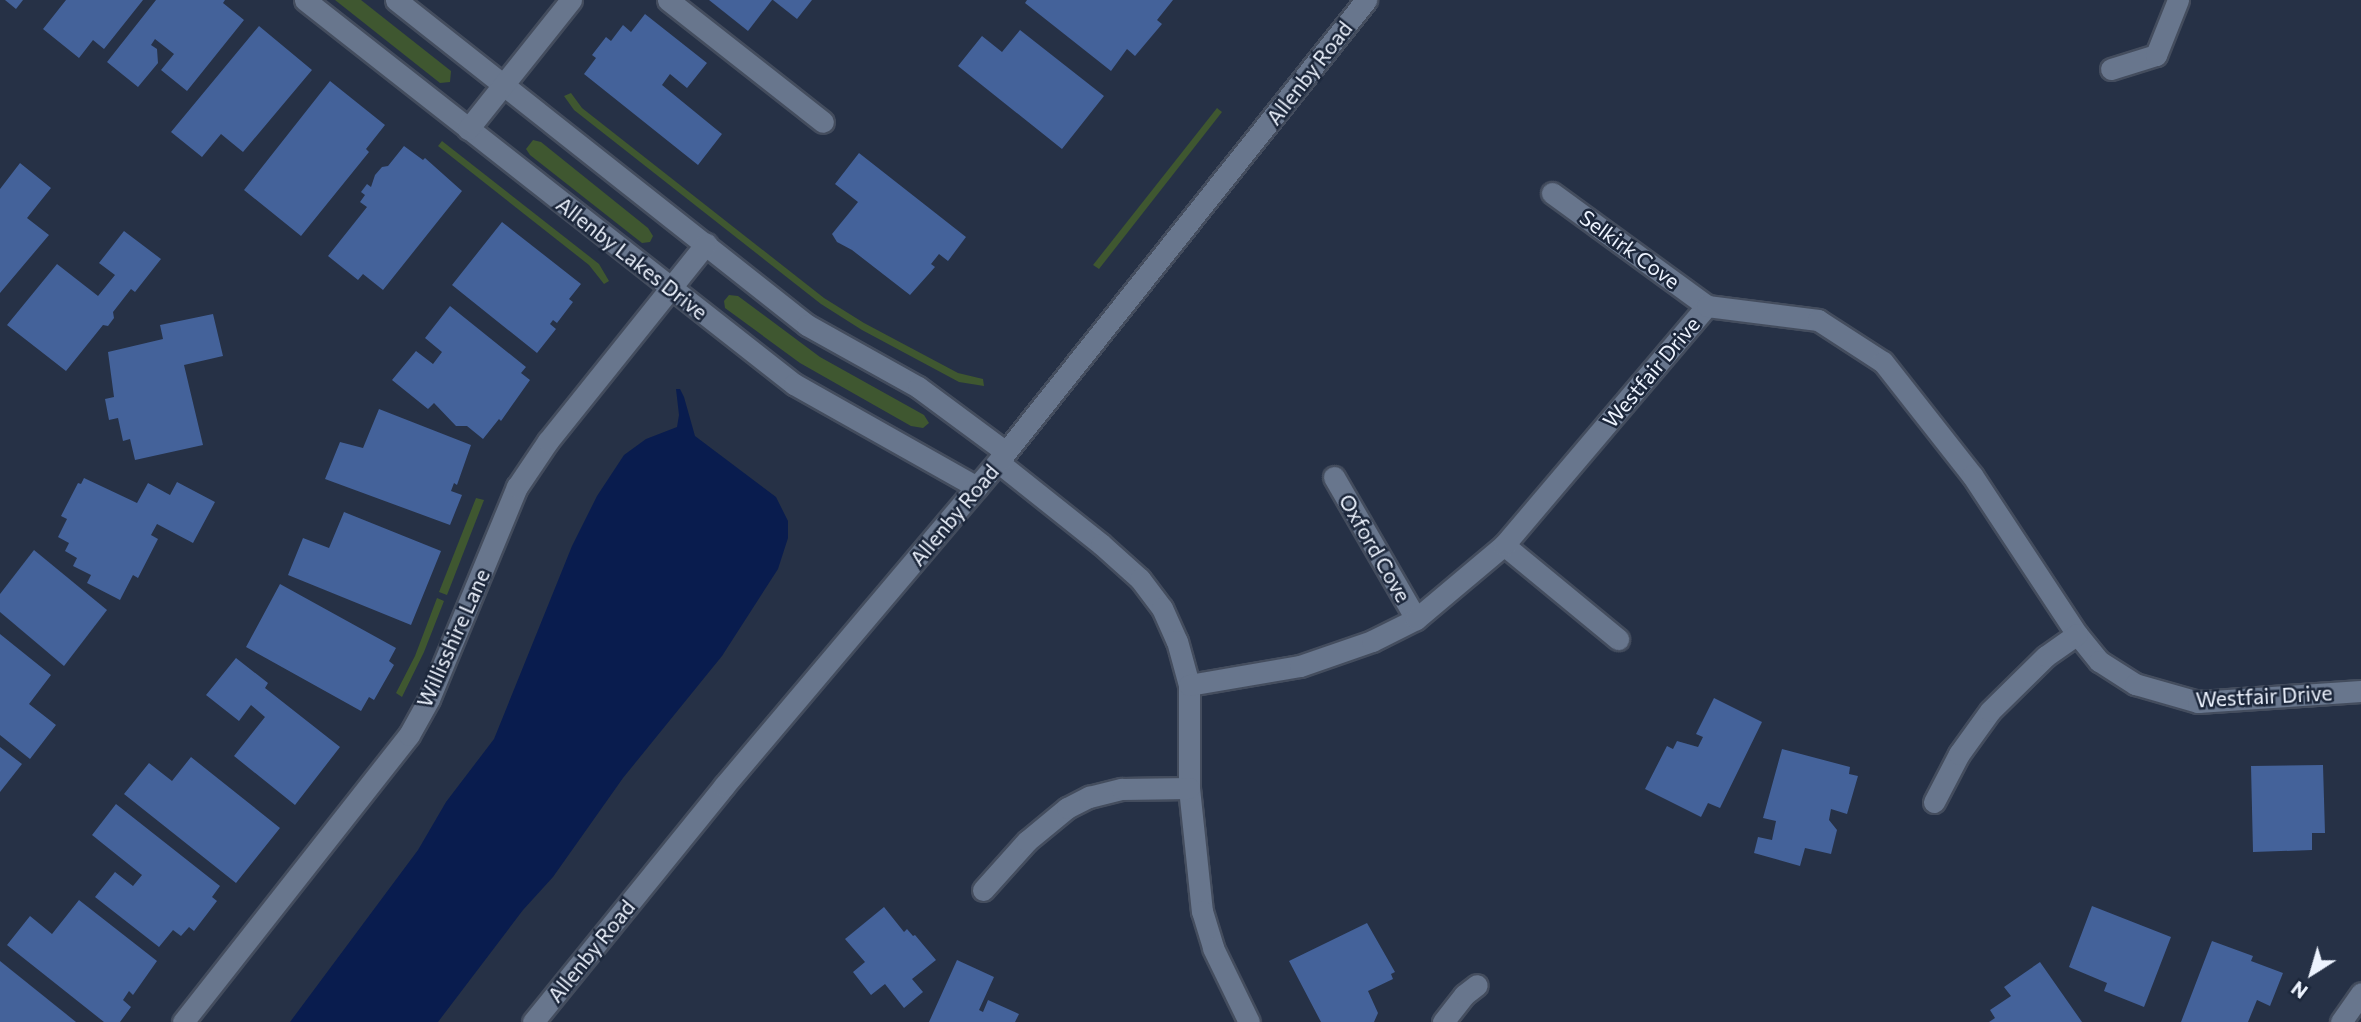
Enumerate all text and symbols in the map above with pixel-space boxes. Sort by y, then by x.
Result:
street label: Allenby Road [1261,16,1357,130]
street label: Allenby Lakes Drive [552,191,712,325]
street label: Selkirk Cove [1575,204,1685,294]
street label: Westfair Drive [1597,312,1705,432]
street label: Allenby Road [904,459,1004,571]
street label: Oxford Cove [1334,489,1416,607]
street label: Willisshire Lane [411,565,495,711]
street label: Westfair Drive [2195,680,2333,712]
street label: Allenby Road [542,895,640,1007]
north arrow [2277,938,2347,1008]
text: N [2286,977,2312,1004]

